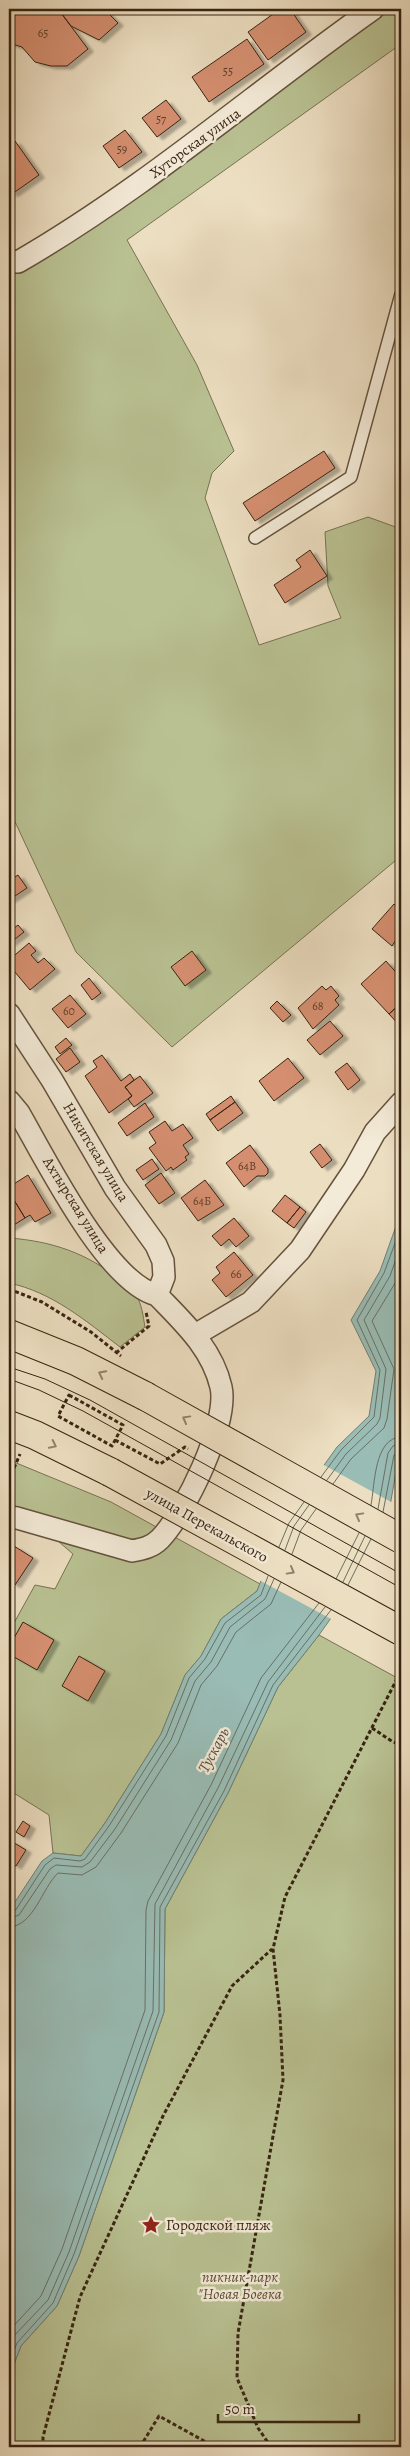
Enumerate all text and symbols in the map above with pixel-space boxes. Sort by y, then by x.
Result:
house number: 65 [38,25,48,41]
house number: 55 [223,63,233,79]
street label: Хуторская улица [146,103,245,183]
house number: 57 [156,111,167,127]
house number: 59 [117,141,127,157]
house number: 68 [312,998,324,1014]
house number: 60 [63,1003,75,1019]
street label: Никитская улица [58,1099,134,1205]
street label: Ахтырская улица [38,1152,114,1257]
house number: 64В [238,1158,256,1174]
house number: 64Б [193,1193,211,1209]
house number: 66 [230,1266,242,1282]
one-way arrow [98,1370,107,1380]
one-way arrow [183,1416,192,1426]
one-way arrow [48,1438,57,1448]
street label: улица Перекальского [141,1483,272,1567]
one-way arrow [355,1512,364,1522]
one-way arrow [286,1565,295,1575]
water label: Тускарь [193,1723,235,1776]
place icon: Городской пляж [140,2214,162,2236]
place label: Городской пляж [166,2215,271,2235]
park label: пикник-парк "Новая Боевка [198,2267,282,2304]
scale bar [218,2391,359,2423]
text: 50 m [225,2399,255,2419]

